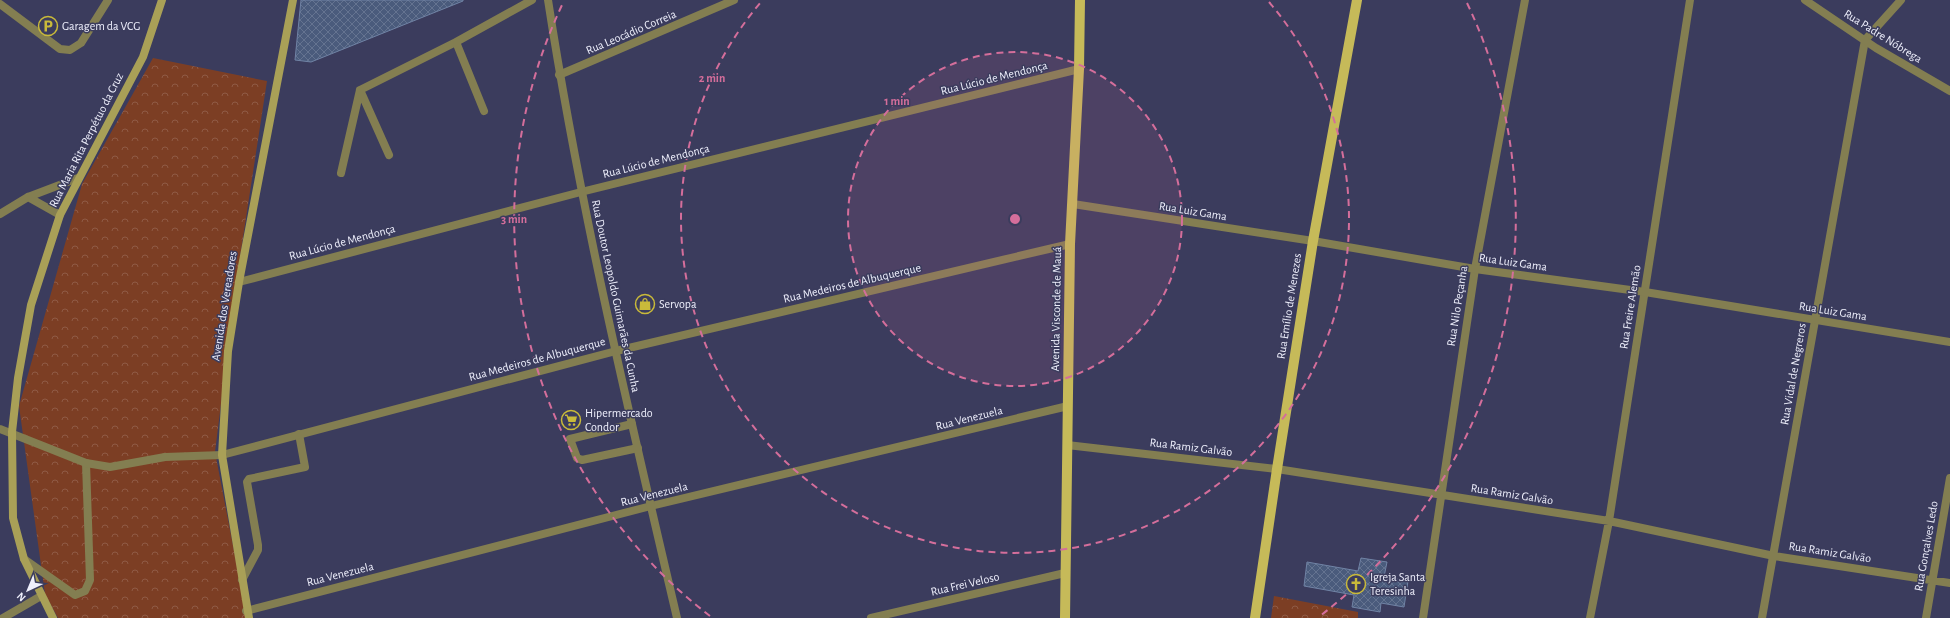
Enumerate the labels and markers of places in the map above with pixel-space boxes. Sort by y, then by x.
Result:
parking icon: Garagem da VCG [37,15,59,37]
place label: Garagem da VCG [62,20,141,32]
centre of rings [1008,212,1022,226]
shop icon: Servopa [634,293,656,315]
place label: Servopa [659,298,697,310]
place label: Hipermercado Condor [585,407,653,433]
supermarket icon: Hipermercado Condor [560,409,582,431]
place label: Igreja Santa Teresinha [1370,571,1426,597]
church icon: Igreja Santa Teresinha [1345,573,1367,595]

